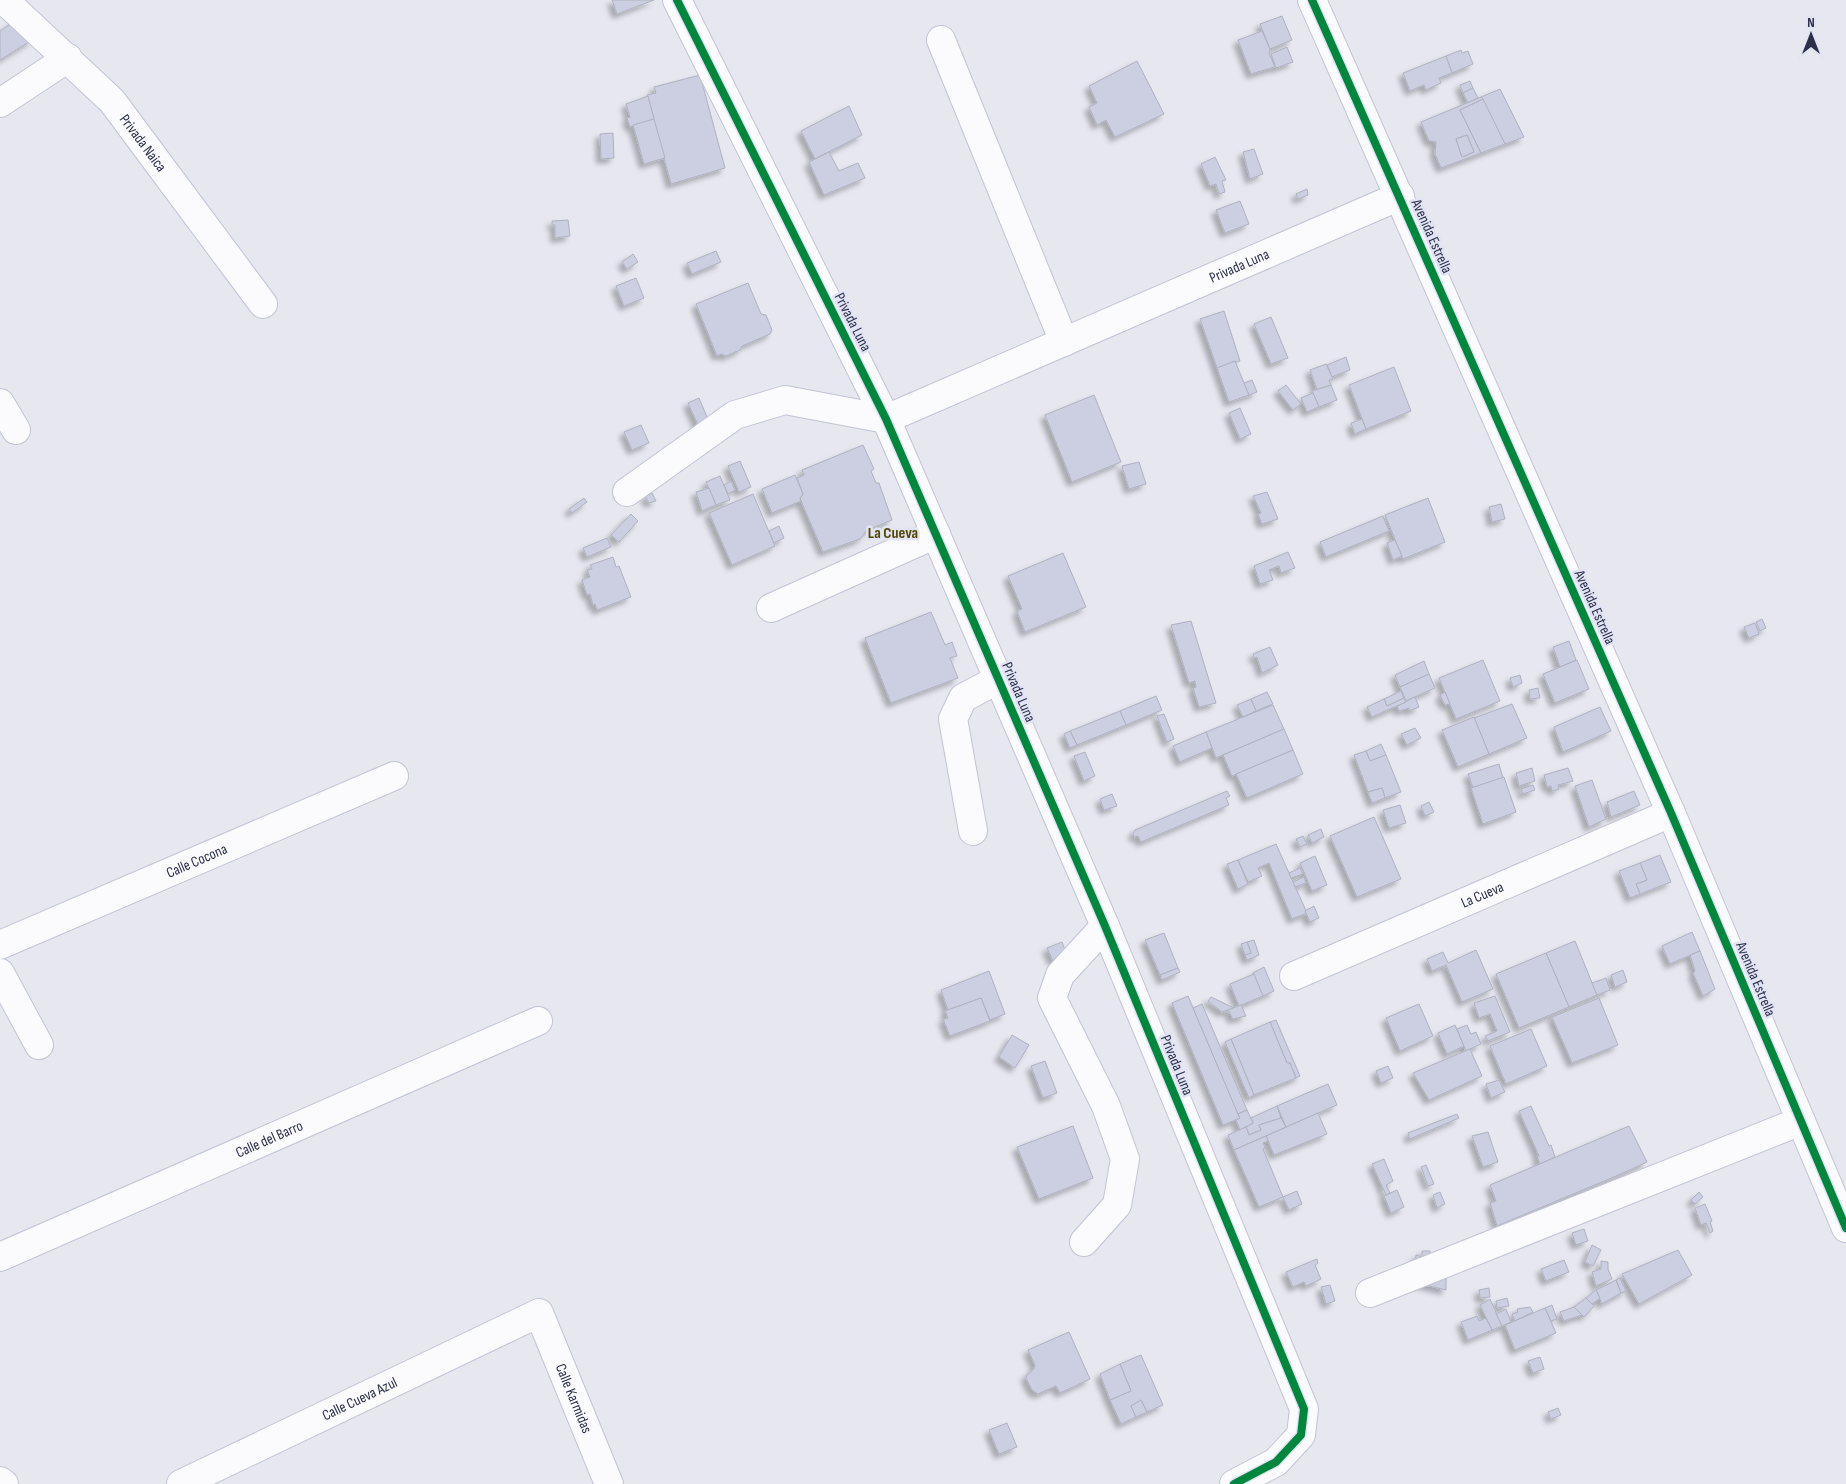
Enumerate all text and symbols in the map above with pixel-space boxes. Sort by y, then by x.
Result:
north arrow [1786,10,1836,60]
text: N [1807,14,1815,31]
street label: Privada Naica [115,111,170,176]
street label: Avenida Estrella [1406,195,1456,276]
street label: Privada Luna [1207,245,1272,288]
street label: Privada Luna [830,290,875,355]
district label: La Cueva [868,524,918,543]
street label: Avenida Estrella [1569,566,1619,647]
street label: Privada Luna [997,659,1040,725]
street label: Calle Cocona [163,840,230,883]
street label: La Cueva [1458,877,1507,913]
street label: Avenida Estrella [1731,938,1780,1020]
street label: Privada Luna [1156,1032,1197,1098]
street label: Calle del Barro [233,1116,306,1162]
street label: Calle Karmidas [551,1361,596,1436]
street label: Calle Cueva Azul [319,1373,401,1425]

